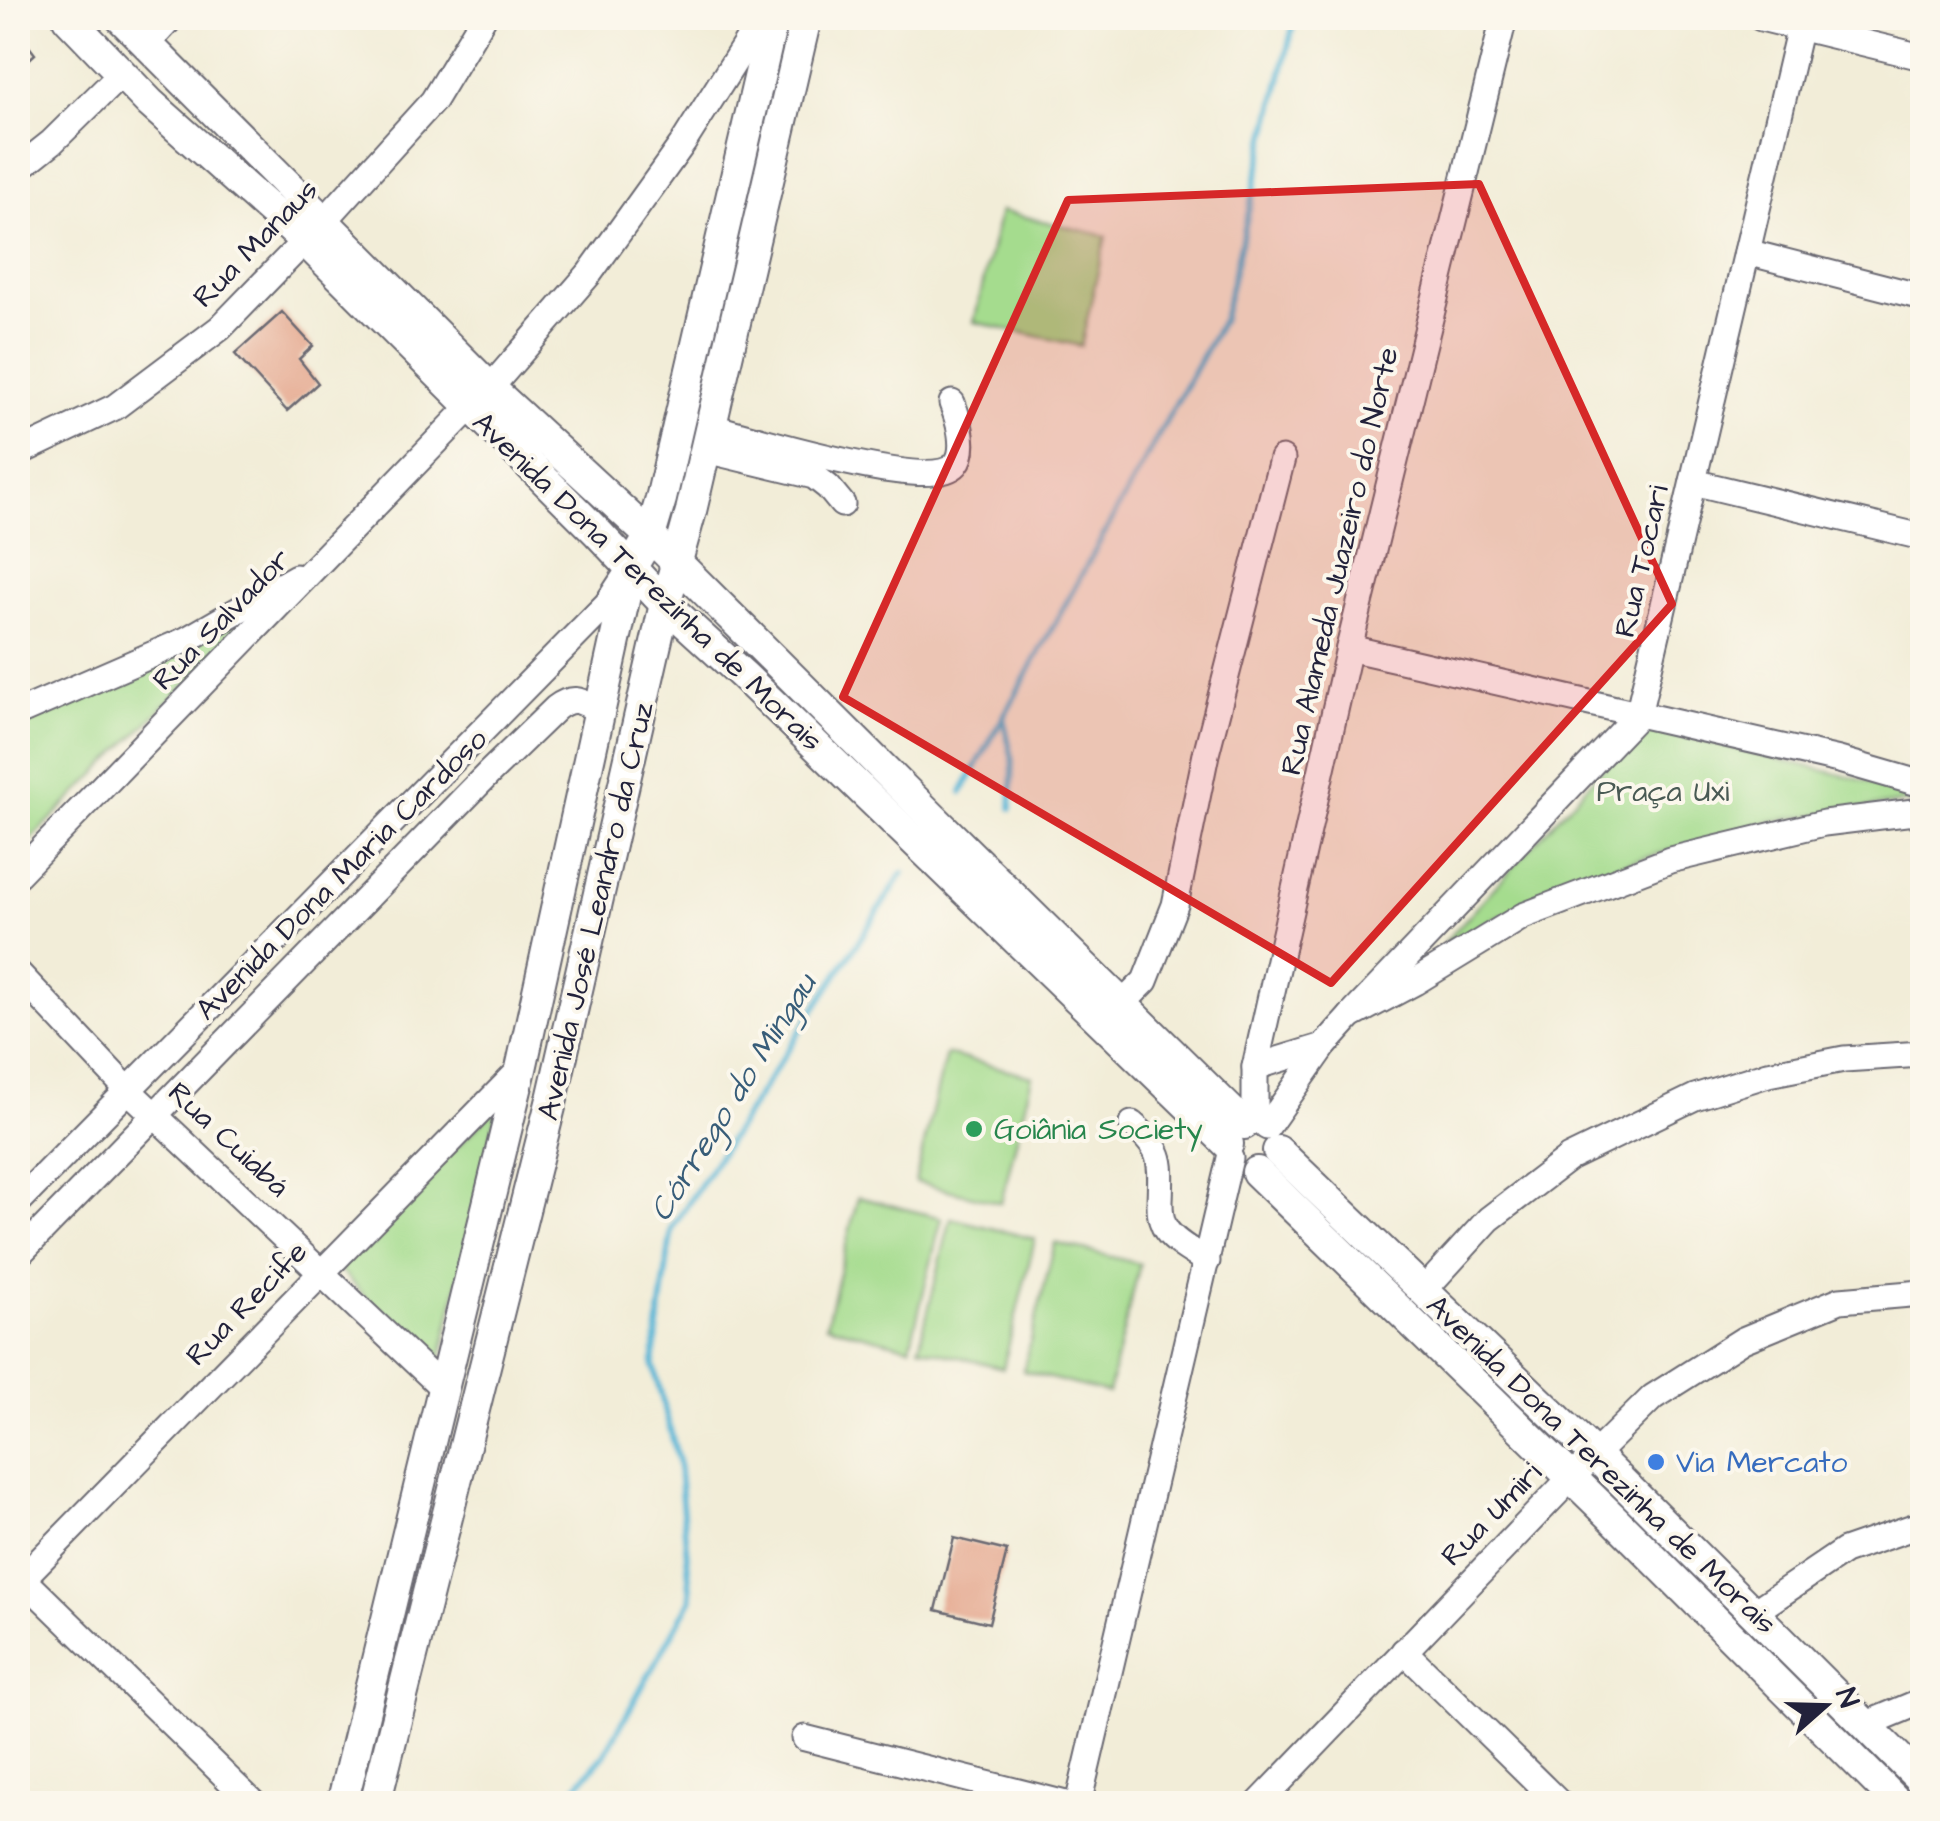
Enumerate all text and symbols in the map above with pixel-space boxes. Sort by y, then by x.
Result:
street label: Rua Manaus [183,170,328,317]
street label: Rua Alameda Juazeiro do Norte [1270,343,1410,779]
street label: Avenida Dona Terezinha de Morais [463,402,832,761]
street label: Rua Tocari [1604,481,1680,641]
street label: Rua Salvador [143,539,300,700]
street label: Avenida José Leandro da Cruz [527,698,665,1124]
street label: Avenida Dona Maria Cardoso [186,719,497,1030]
park label: Praça Uxi [1597,771,1730,813]
water label: Córrego do Mingau [639,964,829,1231]
street label: Rua Cuiabá [158,1072,298,1207]
place label: Goiânia Society [994,1109,1203,1152]
marker: Goiânia Society [963,1118,985,1140]
street label: Rua Recife [176,1232,317,1376]
street label: Avenida Dona Terezinha de Morais [1417,1285,1786,1644]
place label: Via Mercato [1676,1442,1848,1484]
marker: Via Mercato [1645,1451,1667,1473]
street label: Rua Umiri [1432,1453,1552,1576]
north arrow [1775,1656,1875,1756]
text: N [1826,1683,1869,1713]

